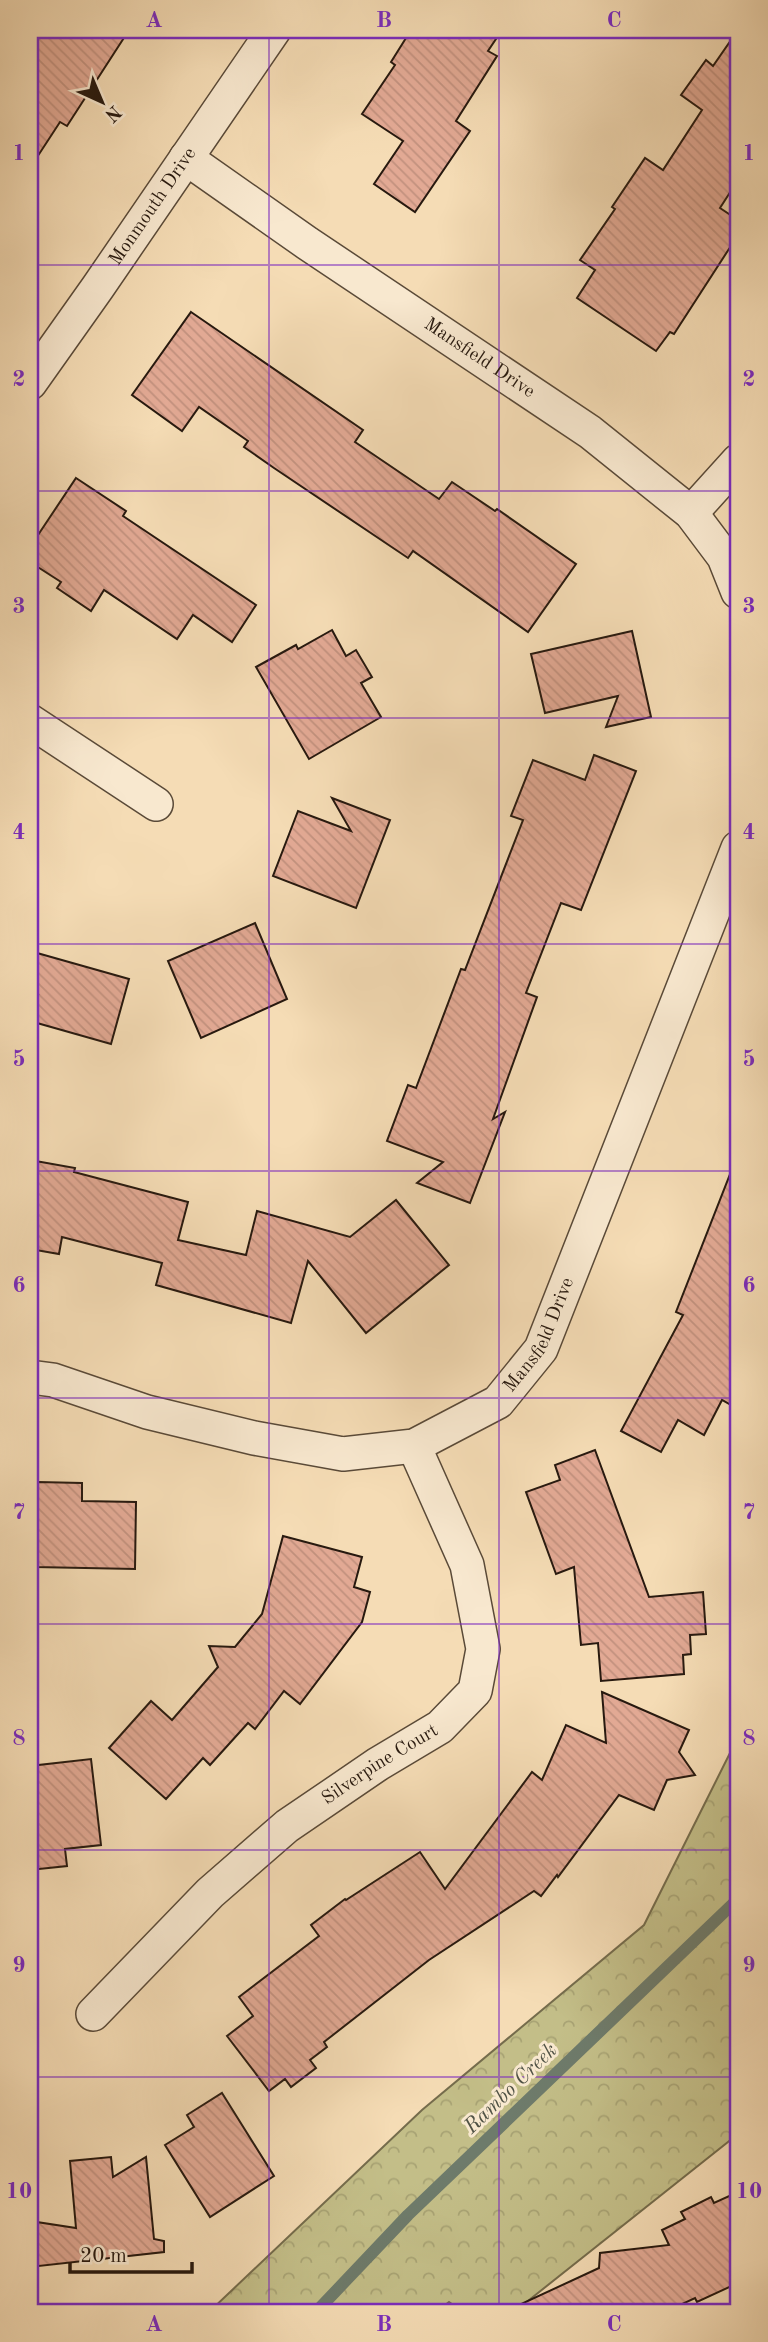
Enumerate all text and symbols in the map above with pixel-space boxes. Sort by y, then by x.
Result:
text: A [145,9,163,32]
text: B [376,9,392,32]
text: C [606,9,622,32]
north arrow [66,66,136,136]
text: N [100,101,124,125]
text: 1 [12,142,26,165]
text: 1 [742,142,756,165]
street label: Monmouth Drive [106,144,200,269]
street label: Mansfield Drive [420,314,538,402]
text: 2 [12,368,26,391]
text: 2 [742,368,756,391]
text: 3 [12,595,26,618]
text: 3 [742,595,756,618]
text: 4 [12,821,26,844]
text: 4 [742,821,756,844]
text: 5 [12,1048,26,1071]
text: 5 [742,1048,756,1071]
text: 6 [12,1274,26,1297]
text: 6 [742,1274,756,1297]
street label: Mansfield Drive [500,1275,578,1396]
text: 7 [12,1501,26,1524]
text: 7 [742,1501,756,1524]
street label: Silverpine Court [319,1721,442,1809]
text: 8 [12,1727,26,1750]
text: 8 [742,1727,756,1750]
text: 9 [12,1954,26,1977]
text: 9 [742,1954,756,1977]
water label: Rambo Creek [460,2040,561,2139]
text: 10 [6,2180,32,2203]
text: 10 [736,2180,762,2203]
scale bar [70,2230,192,2274]
text: 20 m [80,2246,127,2267]
text: A [145,2313,163,2336]
text: B [376,2313,392,2336]
text: C [606,2313,622,2336]

